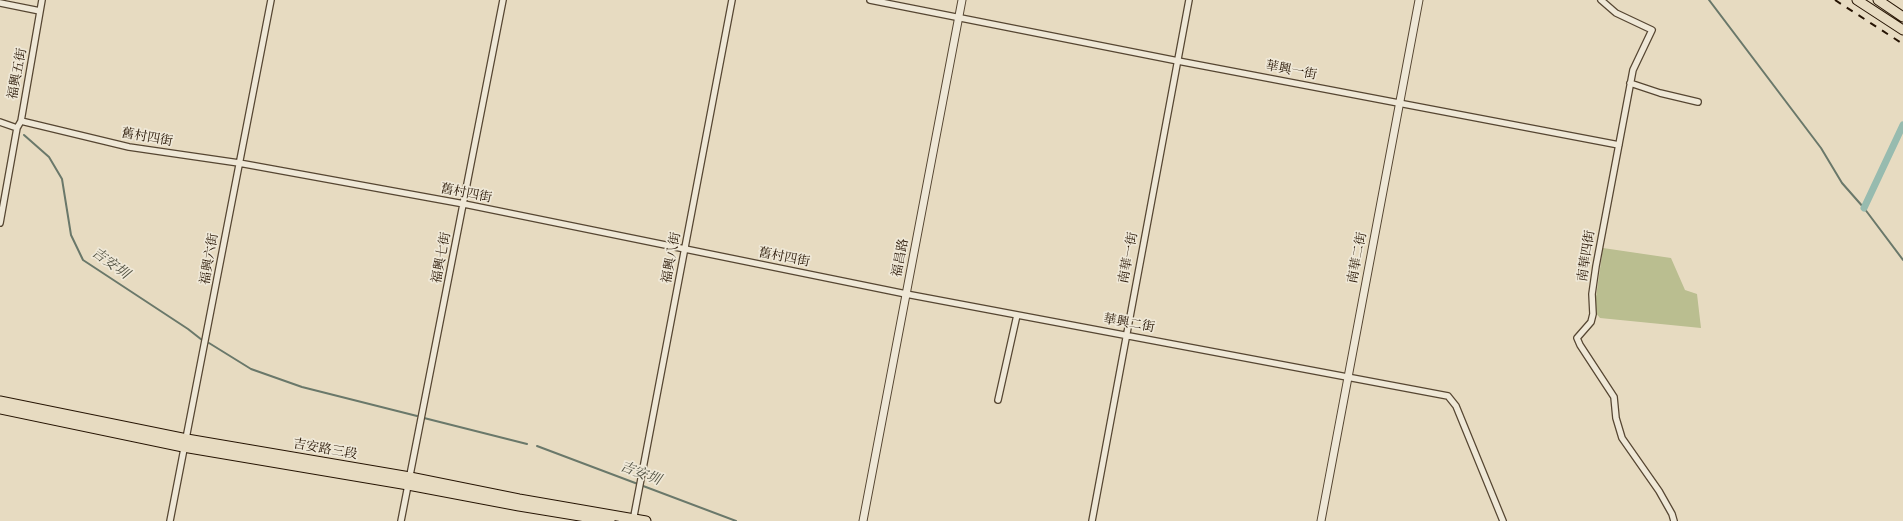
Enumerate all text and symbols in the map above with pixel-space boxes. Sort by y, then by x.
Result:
street label: 福興五街 [5,47,31,101]
street label: 華興一街 [1264,58,1318,84]
street label: 舊村四街 [120,126,174,150]
street label: 舊村四街 [439,181,493,207]
street label: 南華四街 [1575,229,1599,283]
street label: 福興七街 [429,231,455,285]
street label: 福興八街 [659,231,685,285]
street label: 南華一街 [1116,231,1142,285]
street label: 南華二街 [1345,231,1371,285]
street label: 福興六街 [198,232,222,286]
street label: 福昌路 [890,237,912,279]
water label: 吉安圳 [88,245,132,283]
street label: 舊村四街 [757,245,811,271]
street label: 華興二街 [1102,312,1156,336]
street label: 吉安路三段 [292,437,358,463]
water label: 吉安圳 [617,459,663,489]

